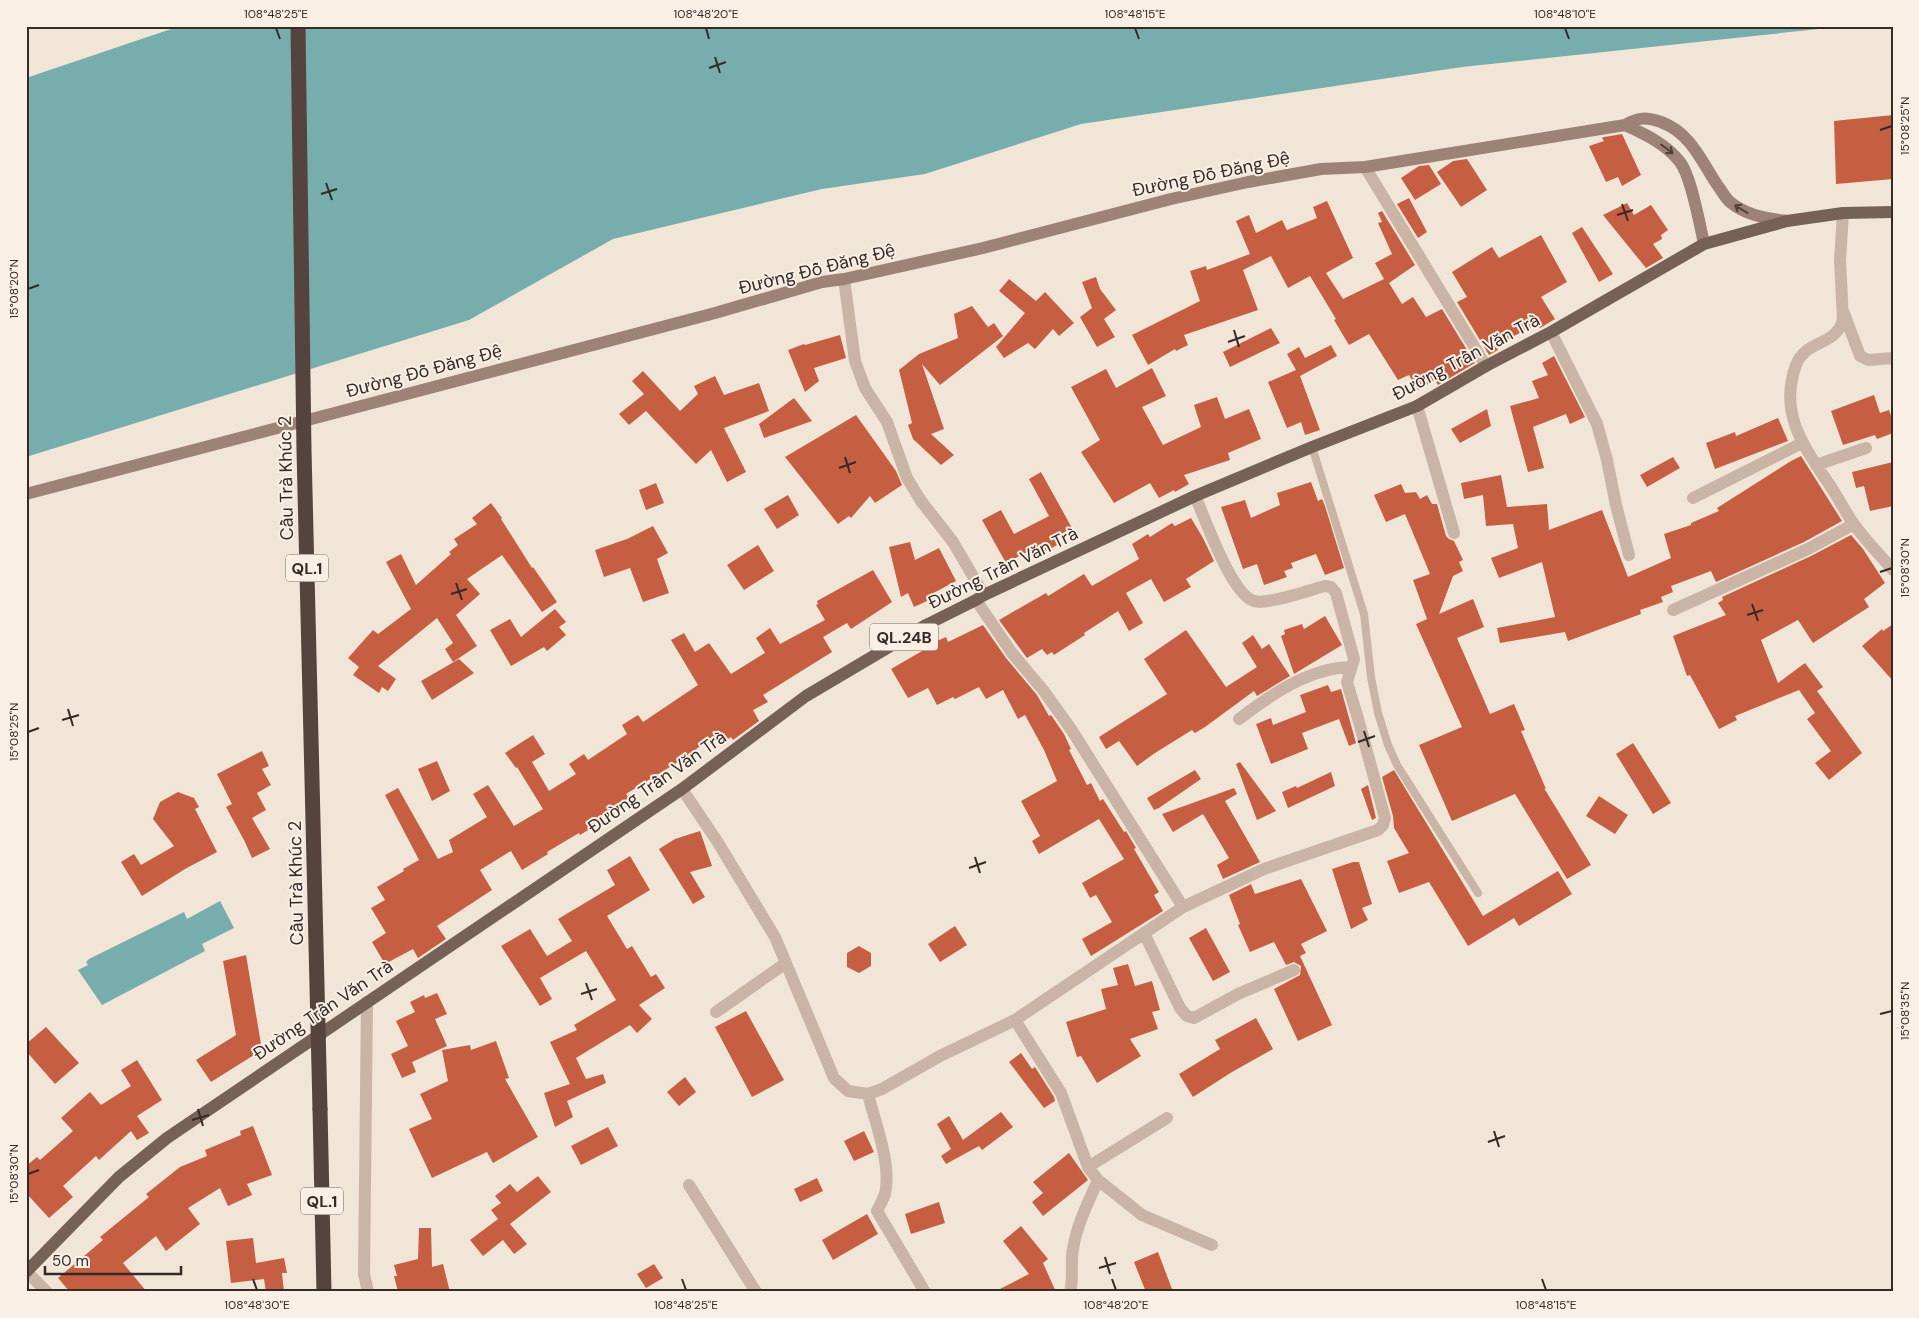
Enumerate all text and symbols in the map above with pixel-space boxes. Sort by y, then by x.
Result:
text: 108°48'25"E [244,6,308,22]
text: 108°48'20"E [673,6,739,22]
text: 108°48'15"E [1105,6,1166,22]
text: 108°48'10"E [1534,6,1596,22]
text: 15°08'25"N [1897,97,1913,155]
one-way arrow [1660,144,1673,155]
street label: Đường Đỗ Đăng Đệ [1130,146,1292,202]
one-way arrow [1734,203,1748,213]
street label: Đường Đỗ Đăng Đệ [736,238,898,300]
text: 15°08'20"N [6,259,22,319]
street label: Đường Trần Văn Trà [1388,308,1544,406]
street label: Đường Đỗ Đăng Đệ [343,339,505,403]
street label: Cầu Trà Khúc 2 [273,415,299,541]
street label: Đường Trần Văn Trà [924,521,1082,615]
text: 15°08'30"N [1897,538,1913,598]
road number: QL.1 [286,554,328,582]
road number: QL.24B [870,624,938,650]
text: 15°08'25"N [6,703,22,761]
street label: Đường Trần Văn Trà [583,725,731,839]
street label: Cầu Trà Khúc 2 [283,820,309,946]
street label: Đường Trần Văn Trà [248,954,398,1066]
text: 15°08'35"N [1897,982,1913,1040]
text: 15°08'30"N [6,1144,22,1204]
road number: QL.1 [301,1188,343,1214]
scale bar [45,1243,181,1275]
text: 50 m [52,1251,89,1271]
text: 108°48'30"E [224,1297,290,1313]
text: 108°48'25"E [654,1297,718,1313]
text: 108°48'20"E [1083,1297,1149,1313]
text: 108°48'15"E [1516,1297,1577,1313]

